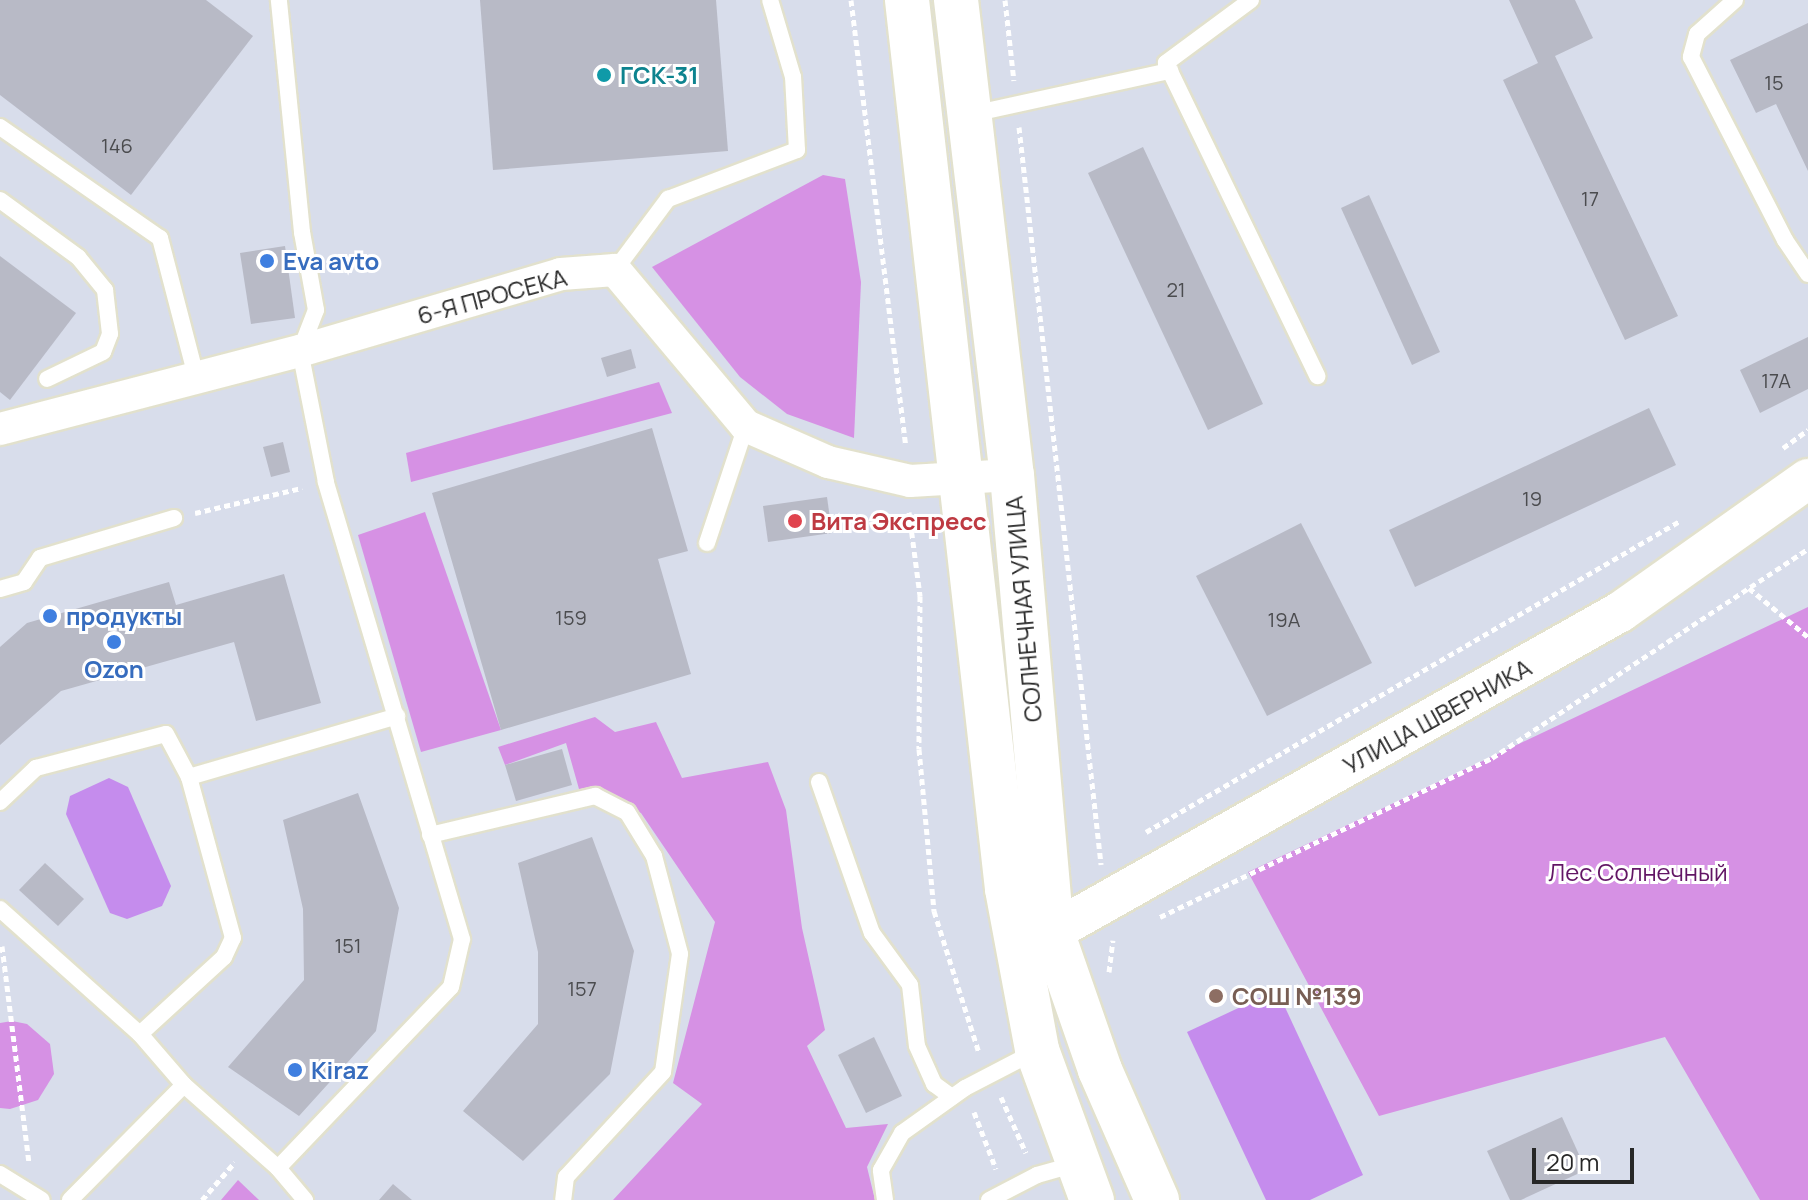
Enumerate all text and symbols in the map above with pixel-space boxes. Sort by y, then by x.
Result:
place label: ГСК-31 [620,61,699,89]
marker: ГСК-31 [595,66,613,84]
house number: 15 [1764,70,1784,94]
house number: 146 [101,133,133,157]
house number: 17 [1581,186,1599,210]
place label: Eva avto [283,247,379,275]
marker: Eva avto [258,252,276,270]
street label: 6-Я ПРОСЕКА [414,262,570,330]
house number: 21 [1166,277,1186,301]
house number: 17А [1761,368,1791,392]
house number: 19 [1522,486,1542,510]
street label: СОЛНЕЧНАЯ УЛИЦА [999,495,1047,723]
place label: Вита Экспресс [811,507,987,535]
marker: Вита Экспресс [786,512,804,530]
place label: продукты [66,602,182,630]
house number: 159 [555,605,587,629]
marker: продукты [41,607,59,625]
house number: 19А [1268,607,1300,631]
marker: Ozon [105,633,123,651]
street label: УЛИЦА ШВЕРНИКА [1338,652,1536,780]
place label: Ozon [84,655,144,683]
park label: Лес Солнечный [1548,858,1728,886]
house number: 151 [334,933,362,957]
house number: 157 [567,976,597,1000]
place label: СОШ №139 [1232,982,1362,1010]
marker: СОШ №139 [1207,987,1225,1005]
place label: Kiraz [311,1056,369,1084]
marker: Kiraz [286,1061,304,1079]
scale bar [1536,1132,1638,1182]
text: 20 m [1546,1145,1599,1178]

